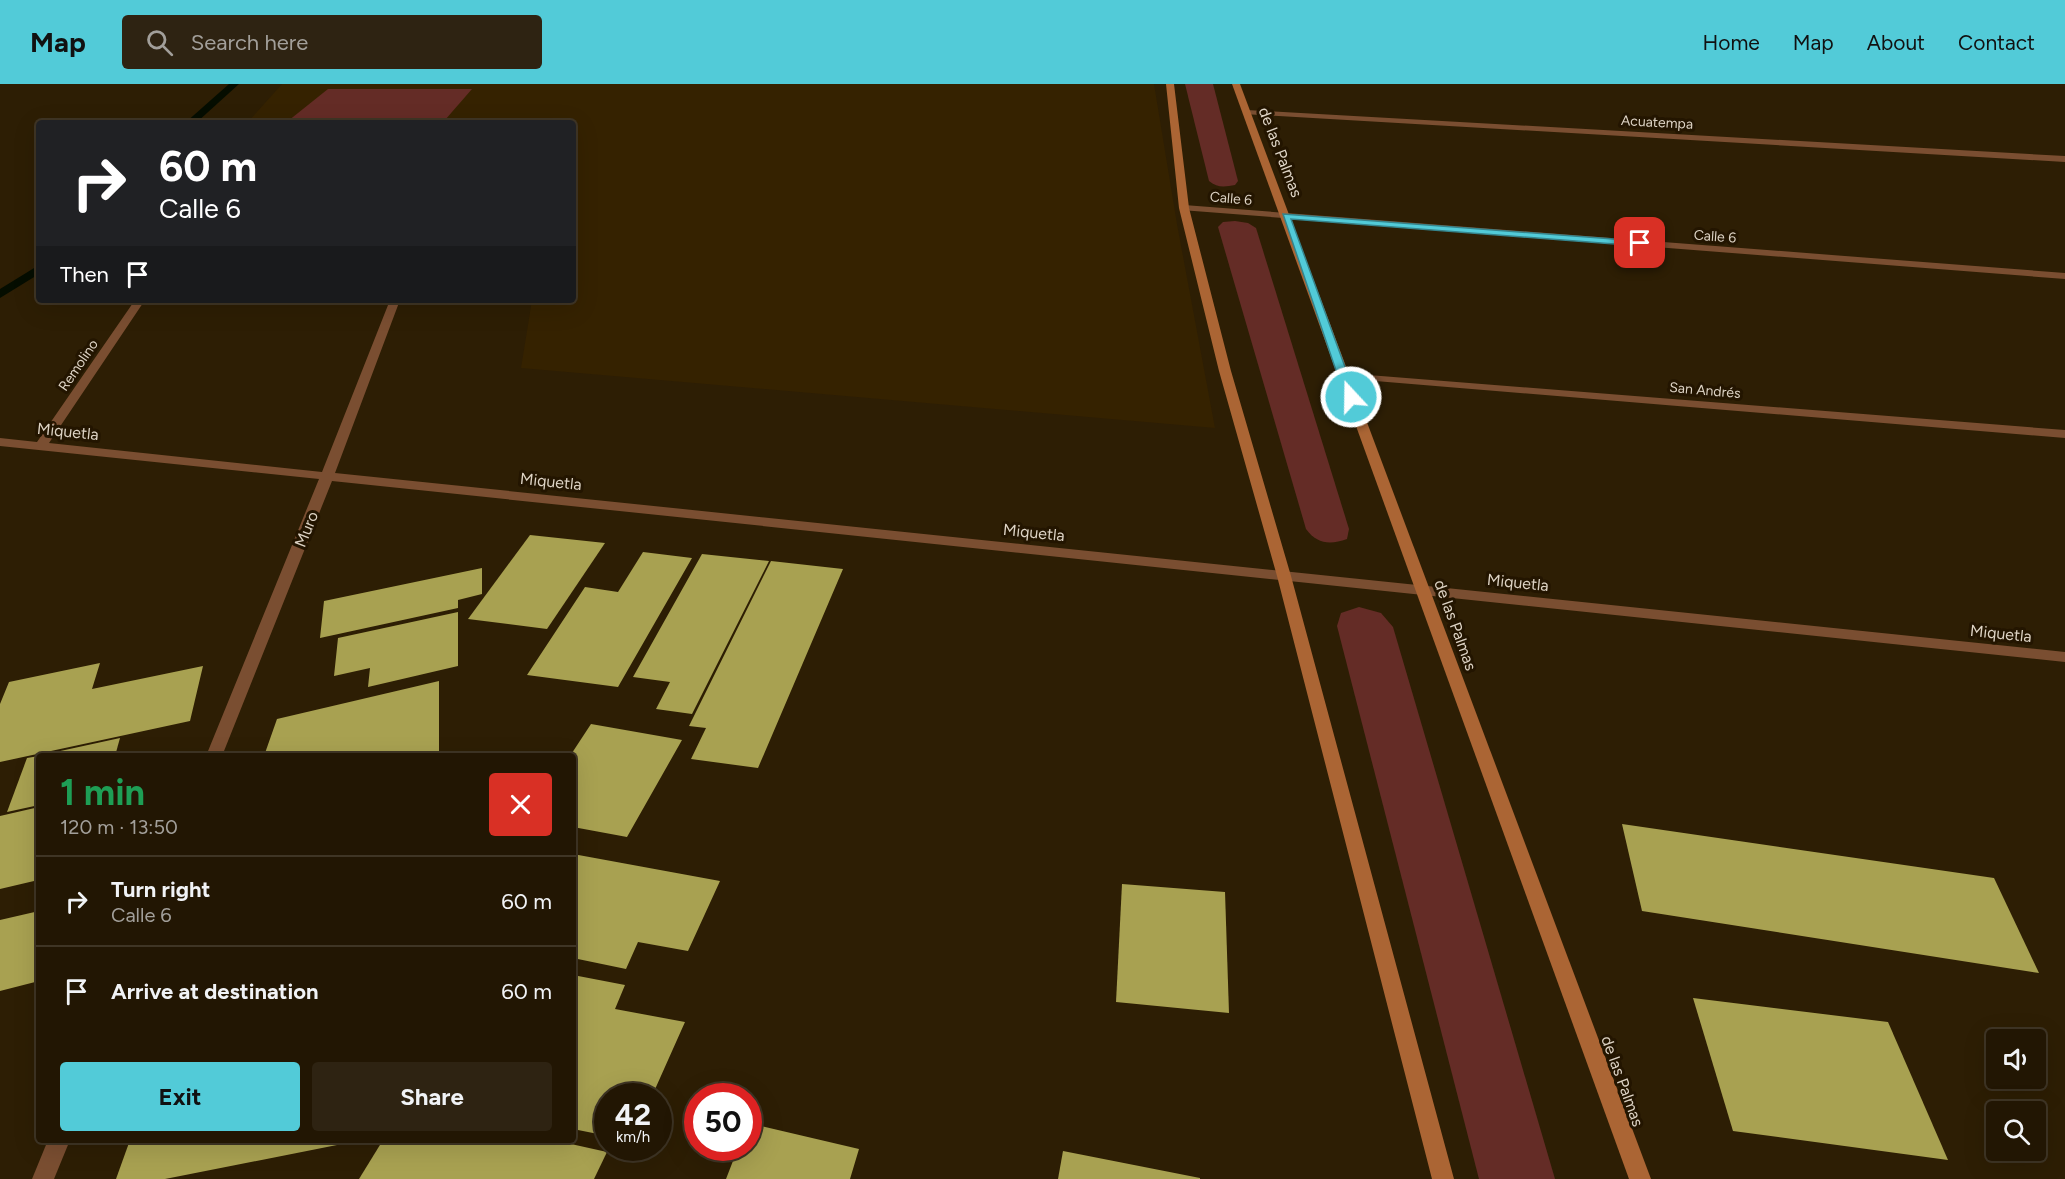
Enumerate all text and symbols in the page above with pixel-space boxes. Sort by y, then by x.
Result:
search box [122,15,542,69]
text: Map [30,25,86,59]
icon: search [143,26,176,59]
text: Search here [191,29,308,56]
text: Home [1703,30,1760,55]
text: Map [1793,30,1834,55]
text: About [1867,30,1925,55]
text: Contact [1958,30,2035,55]
street label: de las Palmas [1255,104,1306,200]
street label: Acuatempa [1621,112,1693,133]
text: 60 m [159,141,257,192]
icon: right [60,144,138,222]
street label: Calle 6 [1209,188,1253,209]
text: Calle 6 [159,192,241,225]
pin [1614,217,1665,268]
icon: arrive [1623,226,1656,259]
street label: Calle 6 [1693,227,1737,246]
icon: arrive [121,258,154,291]
text: Then [60,261,109,288]
street label: Remolino [55,336,102,394]
position arrow [1319,365,1383,429]
street label: San Andrés [1669,379,1741,402]
street label: Miquetla [36,419,100,444]
street label: Miquetla [519,469,583,494]
street label: Muro [291,508,322,550]
street label: Miquetla [1002,520,1066,545]
street label: Miquetla [1486,570,1550,595]
street label: de las Palmas [1430,577,1481,673]
street label: Miquetla [1969,621,2033,646]
text: 1 min [60,771,145,814]
button: close [489,773,552,836]
text: 120 m · 13:50 [60,815,178,839]
text: Turn right [111,876,210,903]
icon: right [60,885,93,918]
text: 60 m [501,888,552,915]
text: Calle 6 [111,903,172,927]
icon: arrive [60,975,93,1008]
text: Arrive at destination [111,978,319,1005]
text: 60 m [501,978,552,1005]
map controls [1986,1029,2046,1161]
button: sound [1986,1029,2046,1089]
street label: de las Palmas [1597,1033,1648,1129]
button: Exit [60,1062,300,1131]
button: Share [312,1062,552,1131]
speed limit sign: 50 [684,1083,762,1161]
text: 42 [615,1096,651,1133]
button: search [1986,1101,2046,1161]
text: km/h [616,1128,650,1146]

